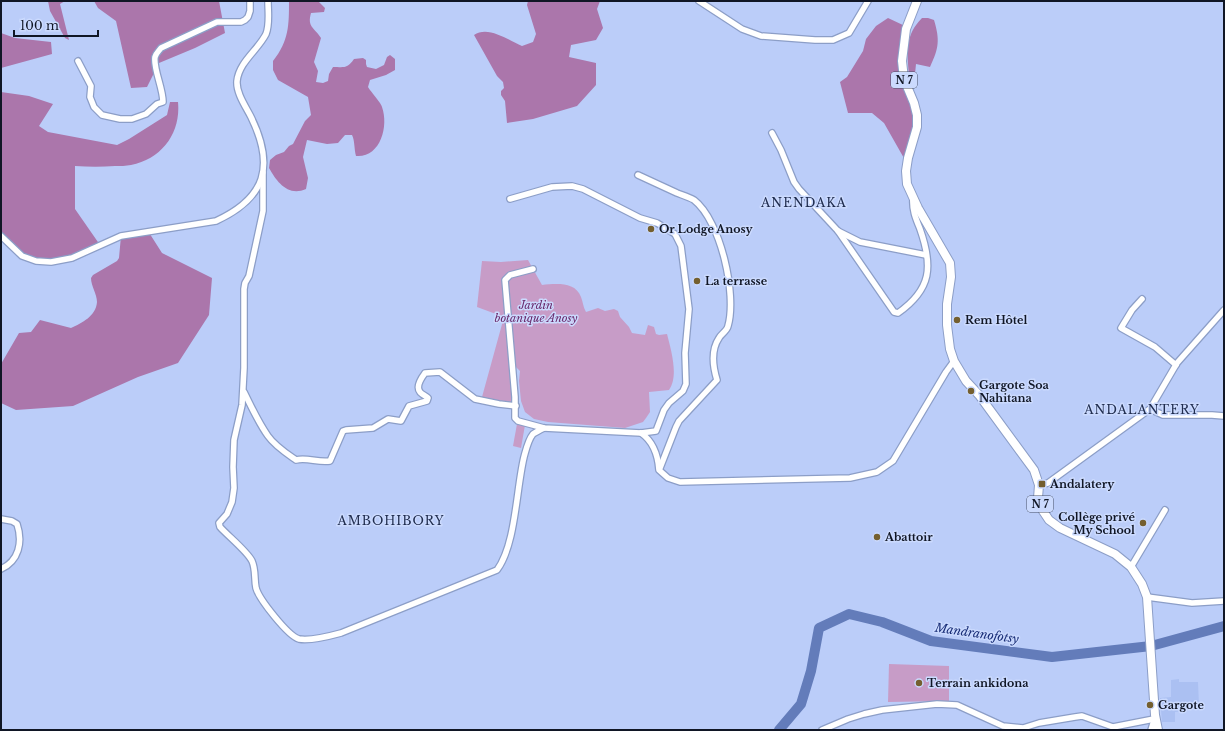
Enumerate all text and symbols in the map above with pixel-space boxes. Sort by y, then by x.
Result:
scale bar [14,12,98,38]
text: 100 m [20,18,59,33]
road number: N 7 [891,72,917,88]
district label: ANENDAKA [760,195,847,210]
place label: Or Lodge Anosy [659,222,753,236]
marker: Or Lodge Anosy [646,224,656,234]
place label: La terrasse [705,274,768,288]
marker: La terrasse [692,276,702,286]
park label: Jardin botanique Anosy [495,298,578,325]
place label: Rem Hôtel [965,313,1027,327]
marker: Rem Hôtel [952,315,962,325]
place label: Gargote Soa Nahitana [979,378,1049,405]
marker: Gargote Soa Nahitana [966,386,976,396]
district label: ANDALANTERY [1083,402,1200,417]
place label: Andalatery [1049,477,1115,491]
marker: Andalatery [1037,479,1047,489]
road number: N 7 [1027,496,1053,512]
place label: Collège privé My School [1058,510,1136,537]
district label: AMBOHIBORY [336,513,445,528]
marker: Collège privé My School [1138,518,1148,528]
place label: Abattoir [884,530,933,544]
marker: Abattoir [872,532,882,542]
water label: Mandranofotsy [933,620,1021,646]
place label: Terrain ankidona [927,676,1029,690]
marker: Terrain ankidona [914,678,924,688]
place label: Gargote [1158,698,1205,712]
marker: Gargote [1145,700,1155,710]

